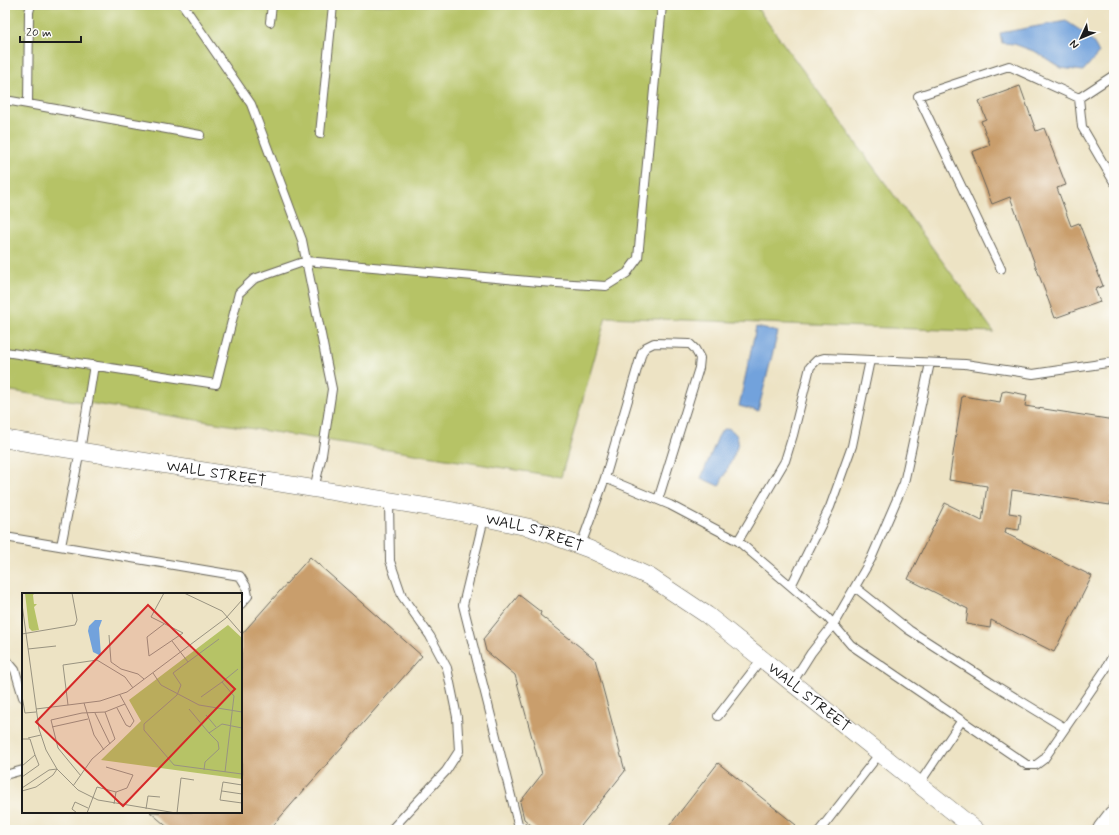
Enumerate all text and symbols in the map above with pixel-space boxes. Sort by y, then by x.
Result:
scale bar [20,18,81,44]
north arrow [1061,18,1101,58]
text: 20 m [26,25,52,41]
text: N [1067,37,1082,52]
street label: WALL STREET [165,456,268,492]
street label: WALL STREET [484,509,586,557]
inset map [22,593,242,813]
street label: WALL STREET [763,658,855,737]

